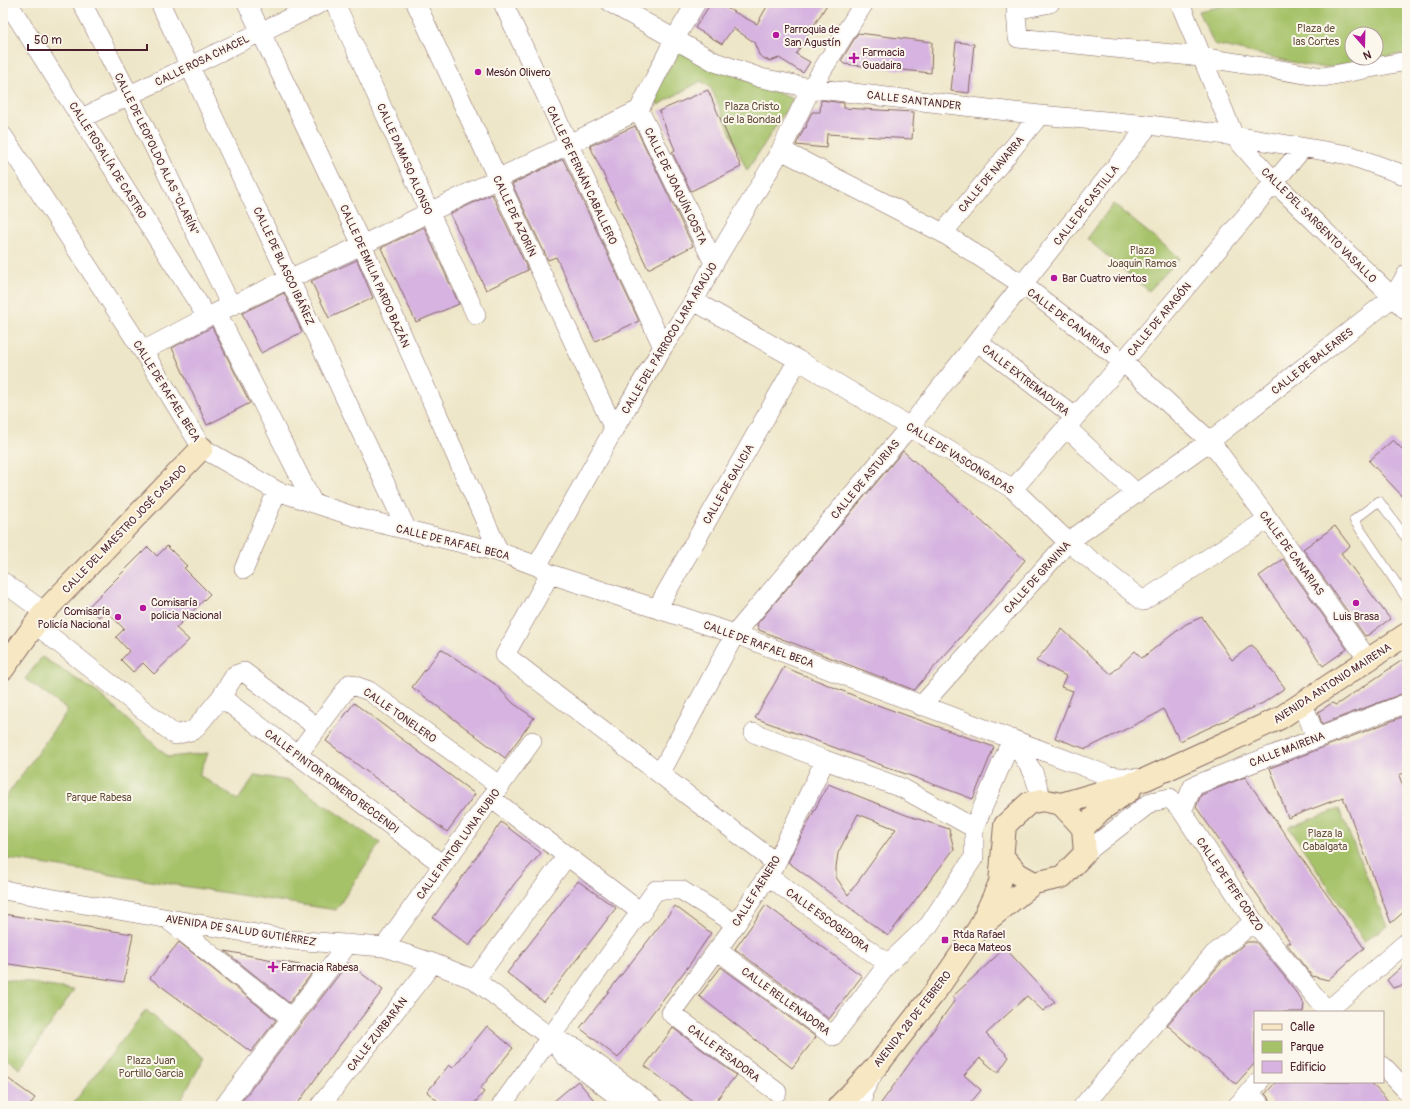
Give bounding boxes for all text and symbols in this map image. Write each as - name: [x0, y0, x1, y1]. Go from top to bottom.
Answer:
- park label: Plaza de las Cortes: [1293, 22, 1339, 48]
- place label: Parroquia de San Agustín: [784, 23, 841, 49]
- scale bar: [28, 26, 147, 52]
- north arrow: [1344, 26, 1384, 66]
- marker: Parroquia de San Agustín: [771, 30, 781, 40]
- street label: CALLE ROSA CHACEL: [153, 32, 252, 89]
- text: 50 m: [34, 33, 62, 48]
- place label: Farmacia Guadaira: [862, 46, 905, 72]
- text: N: [1361, 48, 1373, 62]
- marker: Farmacia Guadaira: [849, 53, 859, 63]
- place label: Mesón Olivero: [486, 66, 551, 79]
- marker: Mesón Olivero: [473, 67, 483, 77]
- street label: CALLE DE LEOPOLDO ALAS "CLARÍN": [111, 71, 202, 238]
- street label: CALLE SANTANDER: [866, 88, 962, 113]
- street label: CALLE ROSALÍA DE CASTRO: [66, 100, 149, 221]
- park label: Plaza Cristo de la Bondad: [723, 100, 781, 126]
- street label: CALLE DAMASO ALONSO: [374, 102, 435, 217]
- street label: CALLE DE FERNÁN CABALLERO: [544, 104, 619, 247]
- street label: CALLE DE JOAQUÍN COSTA: [642, 126, 710, 247]
- street label: CALLE DE NAVARRA: [956, 134, 1027, 215]
- street label: CALLE DE CASTILLA: [1051, 162, 1122, 248]
- street label: CALLE DEL SARGENTO VASALLO: [1258, 165, 1379, 286]
- street label: CALLE DE AZORÍN: [490, 174, 539, 259]
- street label: CALLE DE EMILIA PARDO BAZÁN: [337, 203, 412, 350]
- street label: CALLE DE BLASCO IBÁÑEZ: [250, 205, 317, 328]
- park label: Plaza Joaquin Ramos: [1107, 244, 1177, 270]
- street label: CALLE DEL PÁRROCO LARA ARAÚJO: [619, 260, 720, 416]
- place label: Bar Cuatro vientos: [1062, 272, 1147, 285]
- marker: Bar Cuatro vientos: [1049, 273, 1059, 283]
- street label: CALLE DE ARAGÓN: [1124, 279, 1194, 359]
- street label: CALLE DE CANARIAS: [1024, 286, 1113, 357]
- street label: CALLE DE BALEARES: [1269, 325, 1356, 397]
- street label: CALLE DE RAFAEL BECA: [130, 338, 203, 444]
- street label: CALLE EXTREMADURA: [979, 342, 1072, 419]
- street label: CALLE DE VASCONGADAS: [904, 420, 1016, 497]
- street label: CALLE DE ASTURIAS: [828, 437, 902, 522]
- street label: CALLE DE GALICIA: [700, 442, 757, 527]
- street label: CALLE DEL MAESTRO JOSÉ CASADO: [60, 463, 189, 596]
- street label: CALLE DE CANARIAS: [1257, 509, 1327, 598]
- street label: CALLE DE RAFAEL BECA: [395, 522, 511, 563]
- street label: CALLE DE GRAVINA: [1001, 538, 1073, 616]
- place label: Comisaría policia Nacional: [151, 596, 222, 622]
- marker: Luis Brasa: [1351, 598, 1361, 608]
- marker: Comisaría policia Nacional: [138, 603, 148, 613]
- place label: Comisaría Policía Nacional: [37, 605, 110, 631]
- place label: Luis Brasa: [1333, 610, 1379, 623]
- marker: Comisaría Policía Nacional: [113, 612, 123, 622]
- street label: CALLE DE RAFAEL BECA: [702, 618, 816, 671]
- street label: AVENIDA ANTONIO MAIRENA: [1271, 640, 1394, 726]
- street label: CALLE TONELERO: [361, 685, 439, 745]
- street label: CALLE PINTOR ROMERO RECCENDI: [262, 727, 401, 836]
- street label: CALLE MAIRENA: [1248, 729, 1327, 770]
- street label: CALLE PINTOR LUNA RUBIO: [414, 787, 503, 902]
- park label: Parque Rabesa: [66, 791, 132, 804]
- park label: Plaza la Cabalgata: [1303, 827, 1347, 853]
- street label: CALLE DE PEPE CORZO: [1194, 835, 1266, 933]
- street label: CALLE FAENERO: [730, 854, 783, 929]
- street label: CALLE ESCOGEDORA: [783, 886, 872, 955]
- street label: AVENIDA DE SALUD GUTIÉRREZ: [165, 912, 318, 949]
- place label: Rtda Rafael Beca Mateos: [953, 928, 1011, 954]
- marker: Rtda Rafael Beca Mateos: [940, 935, 950, 945]
- place label: Farmacia Rabesa: [281, 961, 358, 974]
- marker: Farmacia Rabesa: [268, 962, 278, 972]
- street label: CALLE RELLENADORA: [739, 965, 833, 1038]
- street label: AVENIDA 28 DE FEBRERO: [871, 969, 954, 1070]
- street label: CALLE ZURBARÁN: [345, 995, 410, 1074]
- legend: [1254, 1011, 1384, 1083]
- text: Calle: [1290, 1020, 1315, 1035]
- street label: CALLE PESADORA: [685, 1022, 762, 1085]
- text: Parque: [1290, 1040, 1324, 1055]
- park label: Plaza Juan Portillo Garcia: [119, 1054, 183, 1080]
- text: Edificio: [1290, 1060, 1326, 1075]

